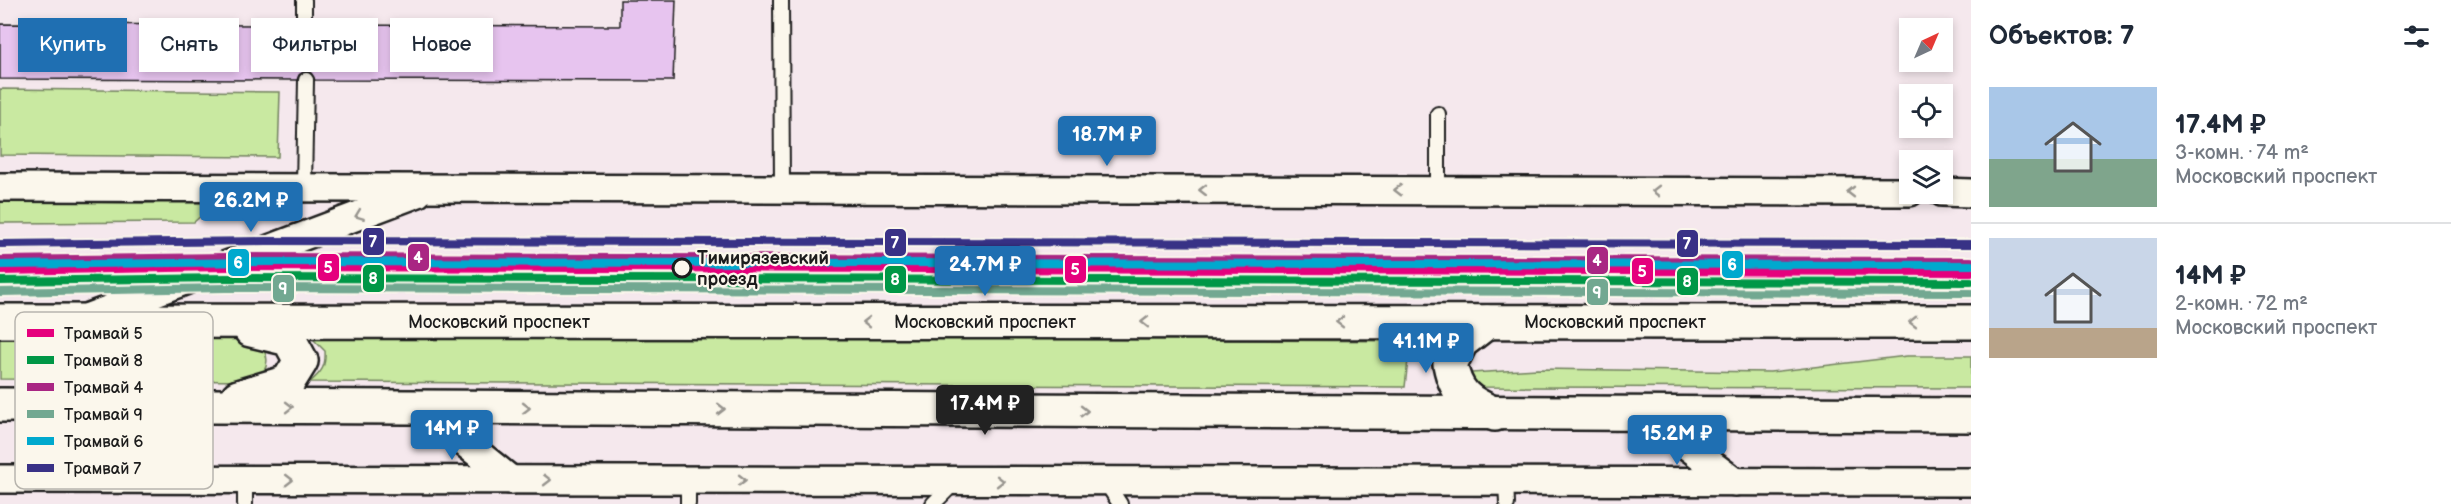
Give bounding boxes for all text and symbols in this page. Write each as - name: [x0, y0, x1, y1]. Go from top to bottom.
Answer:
- chip: Купить: [18, 18, 127, 72]
- chip: Снять: [139, 18, 239, 72]
- chip: Фильтры: [251, 18, 378, 72]
- chip: Новое: [390, 18, 493, 72]
- north arrow: [1899, 18, 1953, 72]
- map controls: [1899, 18, 1953, 204]
- icon: filters: [2400, 20, 2433, 53]
- text: Объектов: 7: [1989, 21, 2134, 52]
- button: locate: [1899, 84, 1953, 138]
- text: 17.4M ₽: [2175, 110, 2266, 141]
- icon: home: [2037, 111, 2109, 183]
- pin: 18.7M ₽: [1052, 116, 1162, 167]
- text: 18.7M ₽: [1072, 123, 1142, 147]
- text: 3-комн. · 74 m²: [2175, 141, 2309, 165]
- button: layers: [1899, 150, 1953, 204]
- text: Московский проспект: [2175, 165, 2377, 189]
- pin: 26.2M ₽: [196, 182, 306, 233]
- one-way arrow: [1199, 184, 1208, 196]
- one-way arrow: [1394, 184, 1403, 197]
- one-way arrow: [1652, 185, 1661, 197]
- one-way arrow: [1847, 186, 1856, 198]
- text: 26.2M ₽: [214, 189, 288, 213]
- one-way arrow: [354, 208, 364, 221]
- line badge: 7: [362, 227, 385, 256]
- line badge: 7: [884, 228, 907, 257]
- line badge: 7: [1676, 229, 1699, 258]
- text: 7: [369, 233, 378, 252]
- text: 7: [891, 234, 900, 253]
- text: 7: [1683, 235, 1692, 254]
- line badge: 4: [407, 243, 430, 272]
- pin: 24.7M ₽: [930, 246, 1040, 297]
- line badge: 4: [1586, 246, 1609, 275]
- line badge: 6: [227, 248, 250, 277]
- place label: Тимирязевский проезд: [697, 248, 829, 290]
- text: 4: [413, 249, 423, 268]
- line badge: 6: [1721, 250, 1744, 279]
- text: 4: [1592, 252, 1602, 271]
- line badge: 5: [317, 253, 340, 282]
- text: 24.7M ₽: [949, 253, 1021, 277]
- text: 6: [233, 254, 243, 273]
- line badge: 5: [1064, 255, 1087, 284]
- text: 6: [1727, 256, 1737, 275]
- line badge: 5: [1631, 257, 1654, 285]
- marker: Тимирязевский проезд: [672, 258, 692, 278]
- text: 5: [323, 259, 333, 278]
- text: 5: [1070, 261, 1080, 280]
- text: 14M ₽: [2175, 261, 2246, 292]
- icon: home: [2037, 262, 2109, 334]
- text: 5: [1637, 263, 1647, 282]
- line badge: 8: [362, 264, 385, 293]
- line badge: 8: [884, 265, 907, 294]
- line badge: 8: [1676, 267, 1699, 296]
- text: 8: [368, 270, 378, 289]
- text: 8: [890, 271, 900, 290]
- text: 8: [1682, 273, 1692, 292]
- line badge: 9: [272, 274, 295, 303]
- line badge: 9: [1586, 278, 1609, 306]
- text: 9: [278, 280, 288, 299]
- text: 9: [1592, 284, 1602, 303]
- text: 2-комн. · 72 m²: [2175, 292, 2308, 316]
- legend: [15, 312, 213, 489]
- street label: Московский проспект: [408, 312, 591, 333]
- street label: Московский проспект: [894, 312, 1077, 333]
- street label: Московский проспект: [1524, 312, 1707, 333]
- one-way arrow: [861, 316, 870, 328]
- one-way arrow: [1140, 316, 1149, 328]
- one-way arrow: [1335, 316, 1344, 328]
- one-way arrow: [1908, 316, 1917, 328]
- text: Московский проспект: [2175, 316, 2377, 340]
- pin: 41.1M ₽: [1371, 323, 1481, 374]
- text: Трамвай 5: [64, 325, 143, 344]
- text: 41.1M ₽: [1393, 330, 1459, 354]
- text: Трамвай 8: [64, 352, 143, 371]
- text: Трамвай 4: [64, 379, 144, 398]
- pin: 17.4M ₽: [930, 385, 1040, 436]
- text: 17.4M ₽: [950, 392, 1020, 416]
- one-way arrow: [285, 401, 294, 413]
- one-way arrow: [522, 402, 531, 414]
- one-way arrow: [717, 403, 726, 415]
- one-way arrow: [1080, 405, 1089, 417]
- text: Трамвай 9: [64, 406, 143, 425]
- pin: 14M ₽: [410, 410, 494, 461]
- pin: 15.2M ₽: [1622, 415, 1732, 466]
- text: 14M ₽: [425, 417, 479, 441]
- text: 15.2M ₽: [1642, 422, 1712, 446]
- text: Трамвай 6: [64, 433, 144, 452]
- text: Трамвай 7: [64, 460, 141, 479]
- one-way arrow: [285, 474, 294, 486]
- one-way arrow: [543, 474, 552, 486]
- one-way arrow: [738, 474, 747, 486]
- one-way arrow: [996, 474, 1005, 487]

